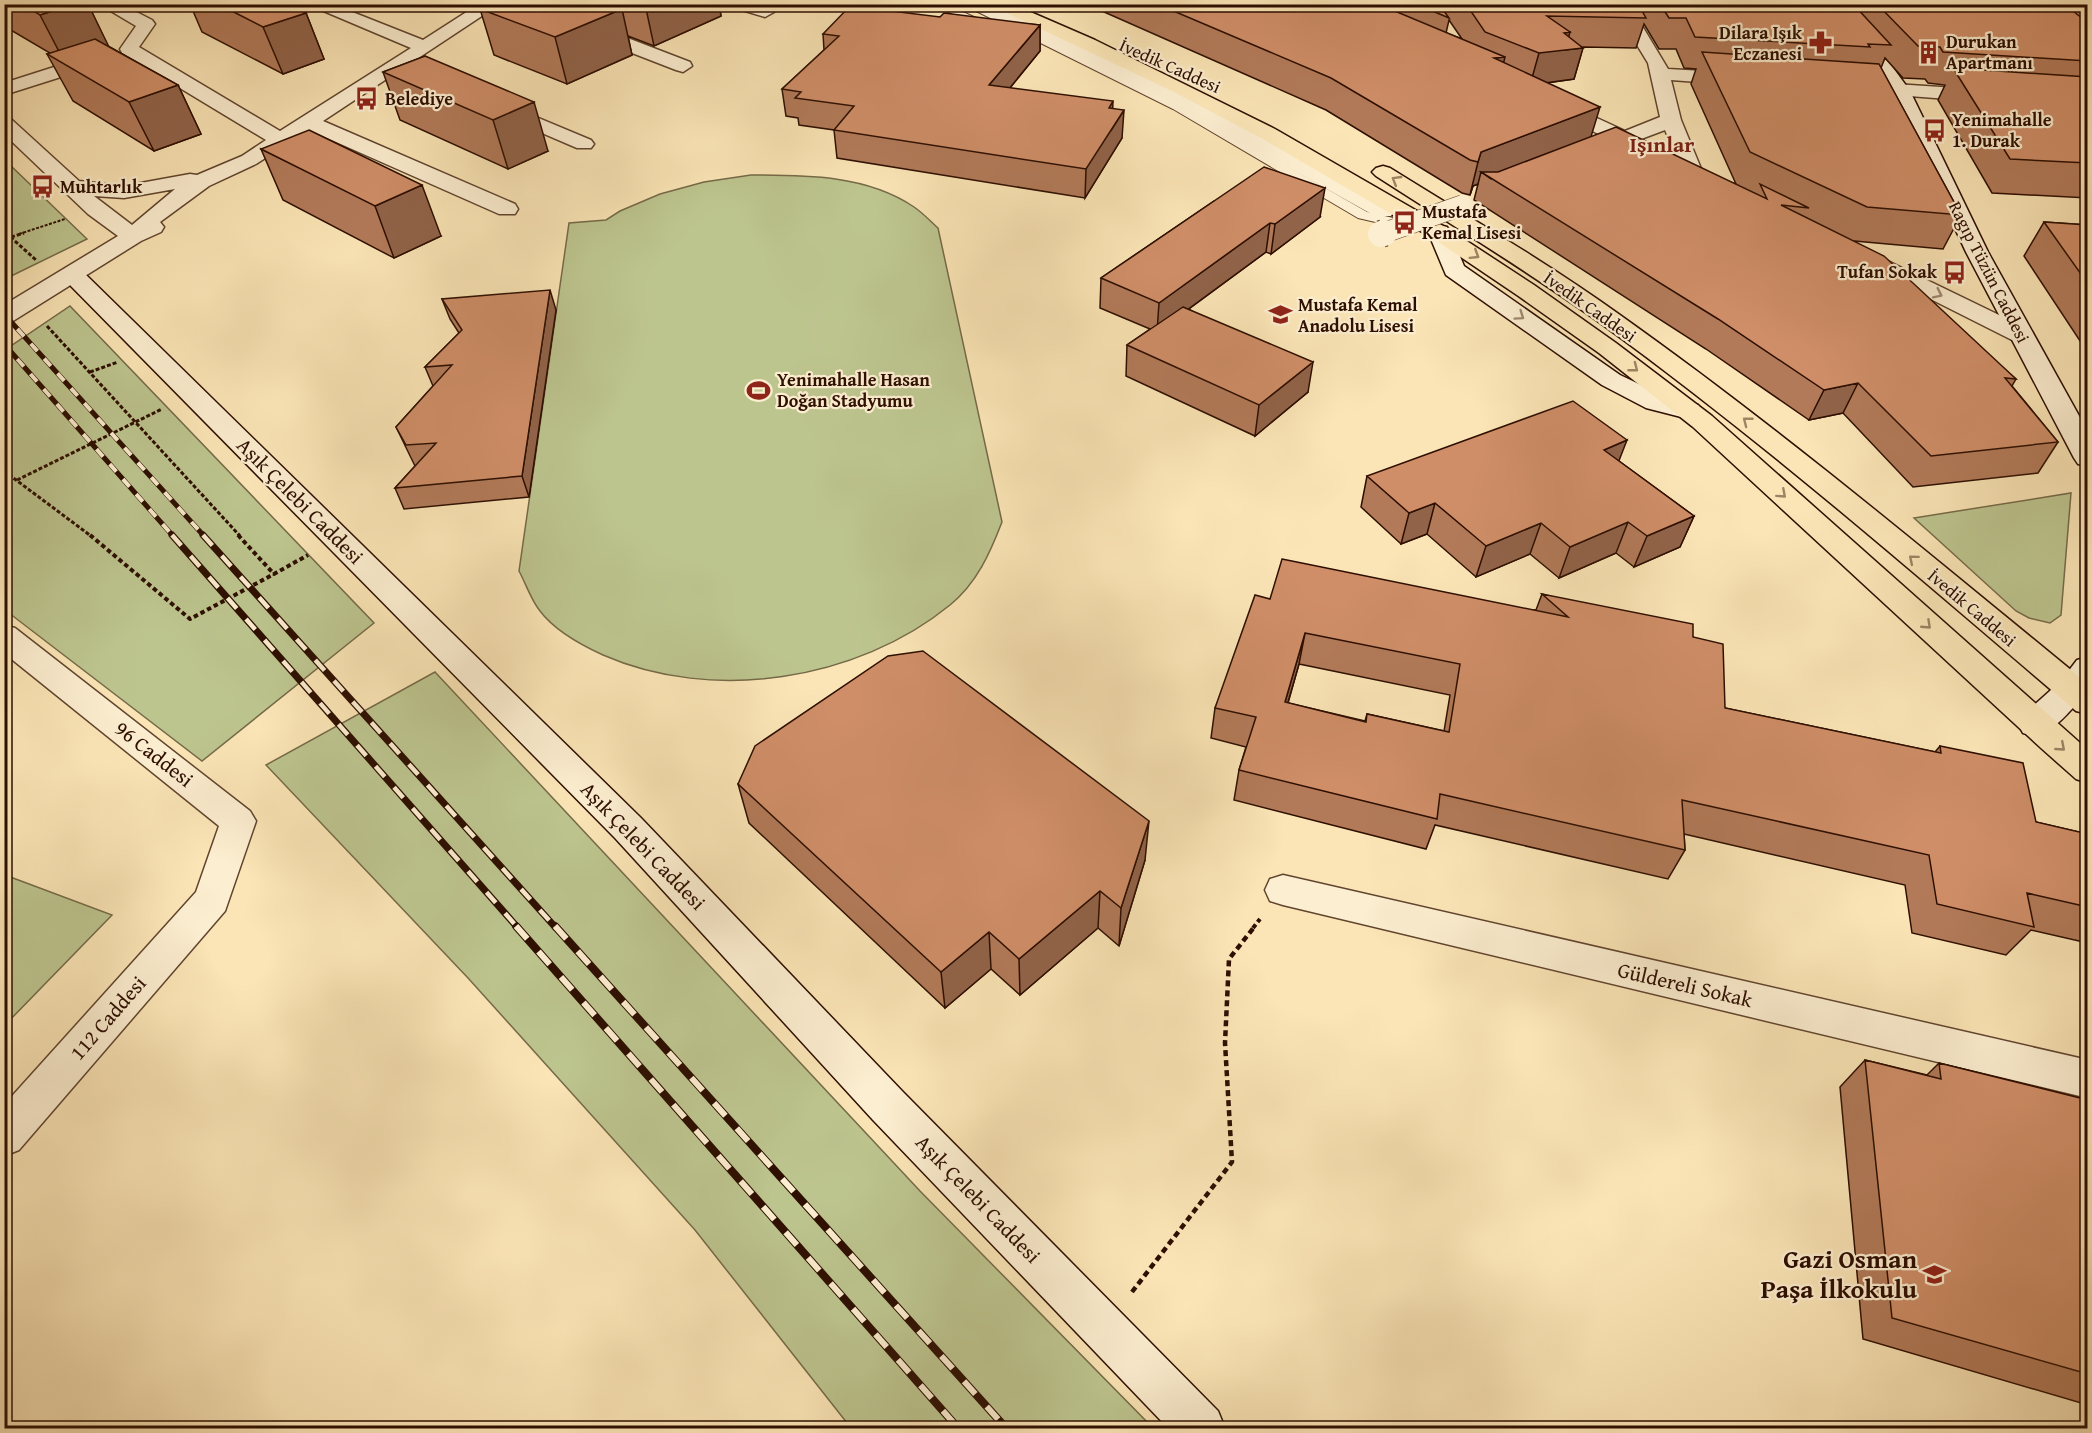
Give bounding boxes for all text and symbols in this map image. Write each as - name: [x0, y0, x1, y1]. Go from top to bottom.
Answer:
- place label: Dilara Işık Eczanesi: [1719, 19, 1803, 67]
- place label: Durukan Apartmanı: [1946, 28, 2033, 76]
- pharmacy icon: Dilara Işık Eczanesi: [1807, 30, 1833, 56]
- street label: İvedik Caddesi: [1115, 31, 1225, 100]
- building icon: Durukan Apartmanı: [1915, 39, 1941, 65]
- place label: Belediye: [385, 85, 453, 112]
- bus stop icon: Belediye: [354, 86, 380, 112]
- place label: Yenimahalle 1. Durak: [1952, 106, 2052, 154]
- bus stop icon: Yenimahalle 1. Durak: [1921, 117, 1947, 143]
- district label: Işınlar: [1630, 128, 1694, 160]
- place label: Muhtarlık: [60, 173, 143, 200]
- bus stop icon: Muhtarlık: [29, 174, 55, 200]
- one-way arrow: [1392, 176, 1402, 187]
- street label: Ragıp Tüzün Caddesi: [1942, 196, 2037, 347]
- place label: Mustafa Kemal Lisesi: [1422, 198, 1522, 246]
- bus stop icon: Mustafa Kemal Lisesi: [1391, 209, 1417, 235]
- one-way arrow: [1468, 248, 1479, 259]
- place label: Tufan Sokak: [1837, 258, 1938, 285]
- bus stop icon: Tufan Sokak: [1942, 259, 1968, 285]
- street label: İvedik Caddesi: [1538, 264, 1642, 349]
- one-way arrow: [1932, 287, 1943, 298]
- place label: Mustafa Kemal Anadolu Lisesi: [1298, 291, 1418, 339]
- school or university icon: Mustafa Kemal Anadolu Lisesi: [1267, 302, 1293, 328]
- one-way arrow: [1514, 309, 1525, 320]
- one-way arrow: [1627, 361, 1638, 372]
- place label: Yenimahalle Hasan Doğan Stadyumu: [777, 366, 930, 414]
- sports icon: Yenimahalle Hasan Doğan Stadyumu: [746, 377, 772, 403]
- one-way arrow: [1742, 418, 1753, 429]
- street label: Aşık Çelebi Caddesi: [230, 430, 371, 571]
- one-way arrow: [1775, 487, 1786, 498]
- one-way arrow: [1909, 555, 1920, 566]
- street label: İvedik Caddesi: [1922, 562, 2023, 653]
- one-way arrow: [1920, 618, 1930, 629]
- street label: 96 Caddesi: [108, 713, 200, 794]
- one-way arrow: [2054, 740, 2065, 751]
- street label: Aşık Çelebi Caddesi: [574, 774, 713, 917]
- street label: Güldereli Sokak: [1615, 954, 1756, 1015]
- street label: 112 Caddesi: [62, 969, 153, 1067]
- street label: Aşık Çelebi Caddesi: [909, 1127, 1048, 1270]
- place label: Gazi Osman Paşa İlkokulu: [1761, 1239, 1918, 1308]
- school or university icon: Gazi Osman Paşa İlkokulu: [1922, 1261, 1948, 1287]

